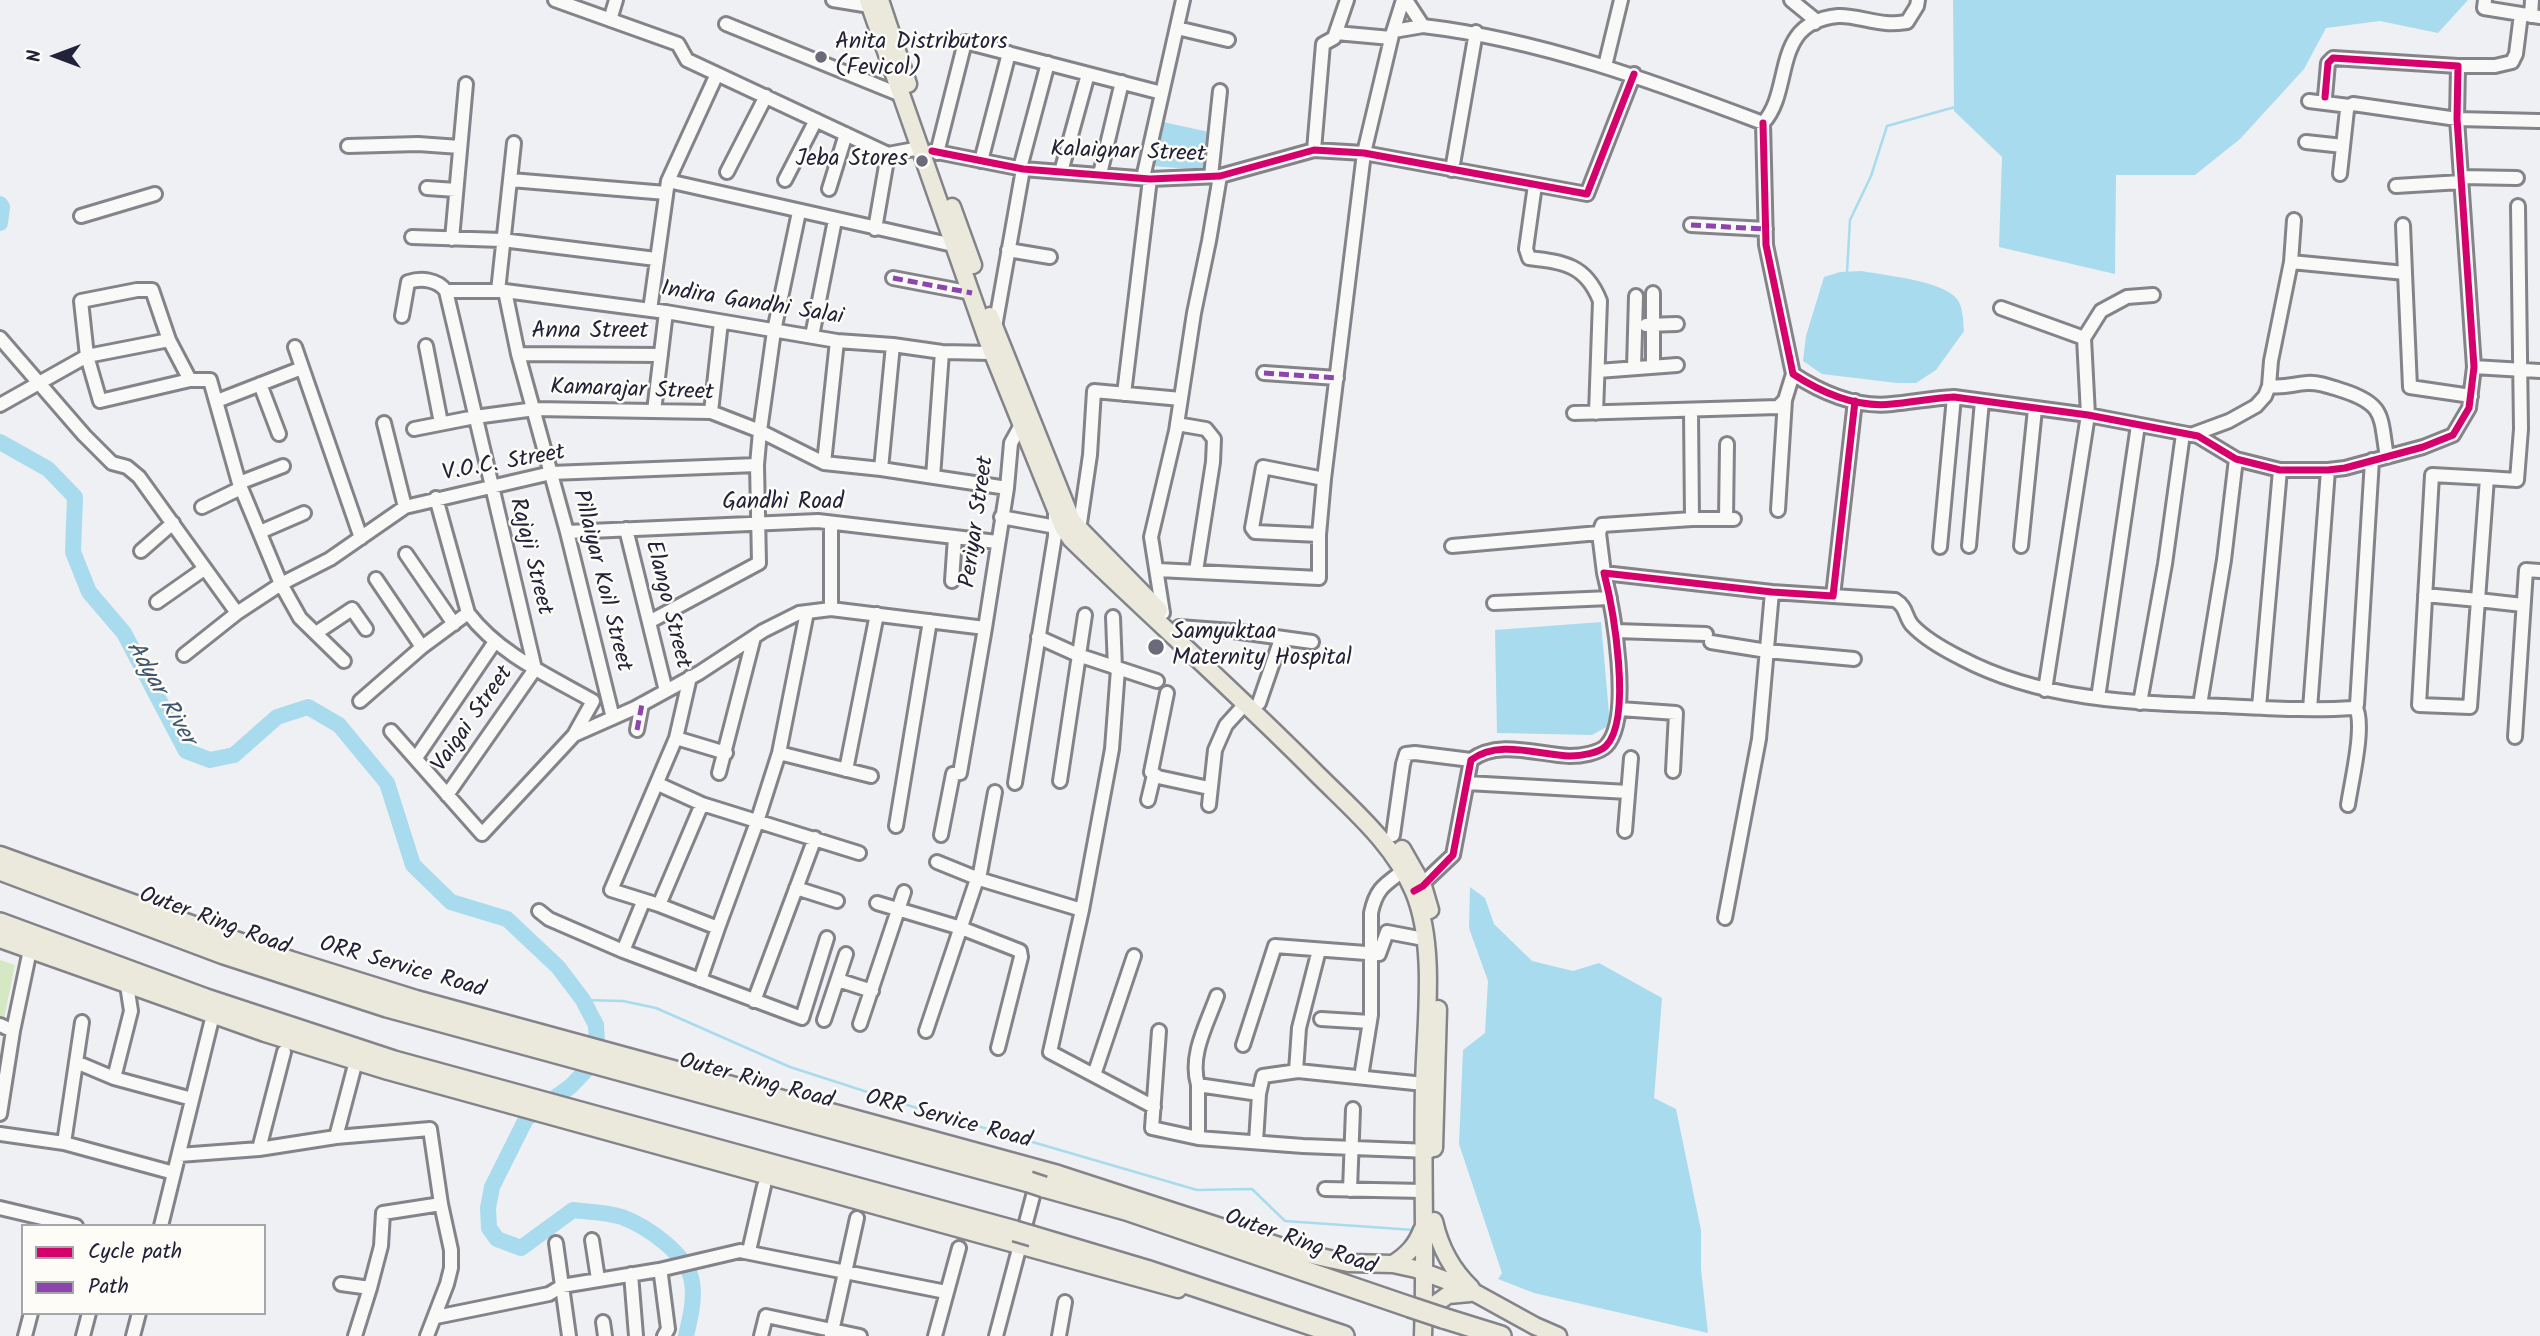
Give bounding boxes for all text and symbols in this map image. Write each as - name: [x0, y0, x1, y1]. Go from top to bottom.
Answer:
- north arrow: [21, 21, 91, 91]
- place label: Anita Distributors (Fevicol): [835, 30, 1008, 84]
- marker: Anita Distributors (Fevicol): [813, 49, 829, 65]
- text: N: [20, 50, 50, 62]
- street label: Kalaignar Street: [1050, 137, 1206, 171]
- place label: Jeba Stores: [796, 147, 908, 175]
- marker: Jeba Stores: [914, 153, 930, 169]
- street label: Indira Gandhi Salai: [659, 277, 845, 333]
- street label: Anna Street: [532, 319, 648, 347]
- street label: Kamarajar Street: [550, 375, 714, 409]
- street label: V.O.C. Street: [441, 441, 567, 489]
- street label: Periyar Street: [956, 454, 1002, 590]
- street label: Pillaiyar Koil Street: [564, 487, 636, 675]
- street label: Gandhi Road: [722, 490, 844, 518]
- street label: Rajaji Street: [501, 496, 557, 618]
- street label: Elango Street: [637, 538, 695, 672]
- place label: Samyuktaa Maternity Hospital: [1172, 620, 1352, 674]
- water label: Adyar River: [118, 637, 200, 751]
- marker: Samyuktaa Maternity Hospital: [1146, 637, 1166, 657]
- street label: Vaigai Street: [427, 662, 521, 778]
- street label: Outer Ring Road: [135, 883, 293, 963]
- street label: ORR Service Road: [316, 932, 488, 1006]
- street label: Outer Ring Road: [676, 1049, 836, 1117]
- street label: ORR Service Road: [862, 1085, 1034, 1157]
- street label: Outer Ring Road: [1220, 1205, 1380, 1283]
- legend: [21, 1224, 266, 1315]
- text: Cycle path: [88, 1236, 182, 1269]
- text: Path: [88, 1271, 129, 1304]

